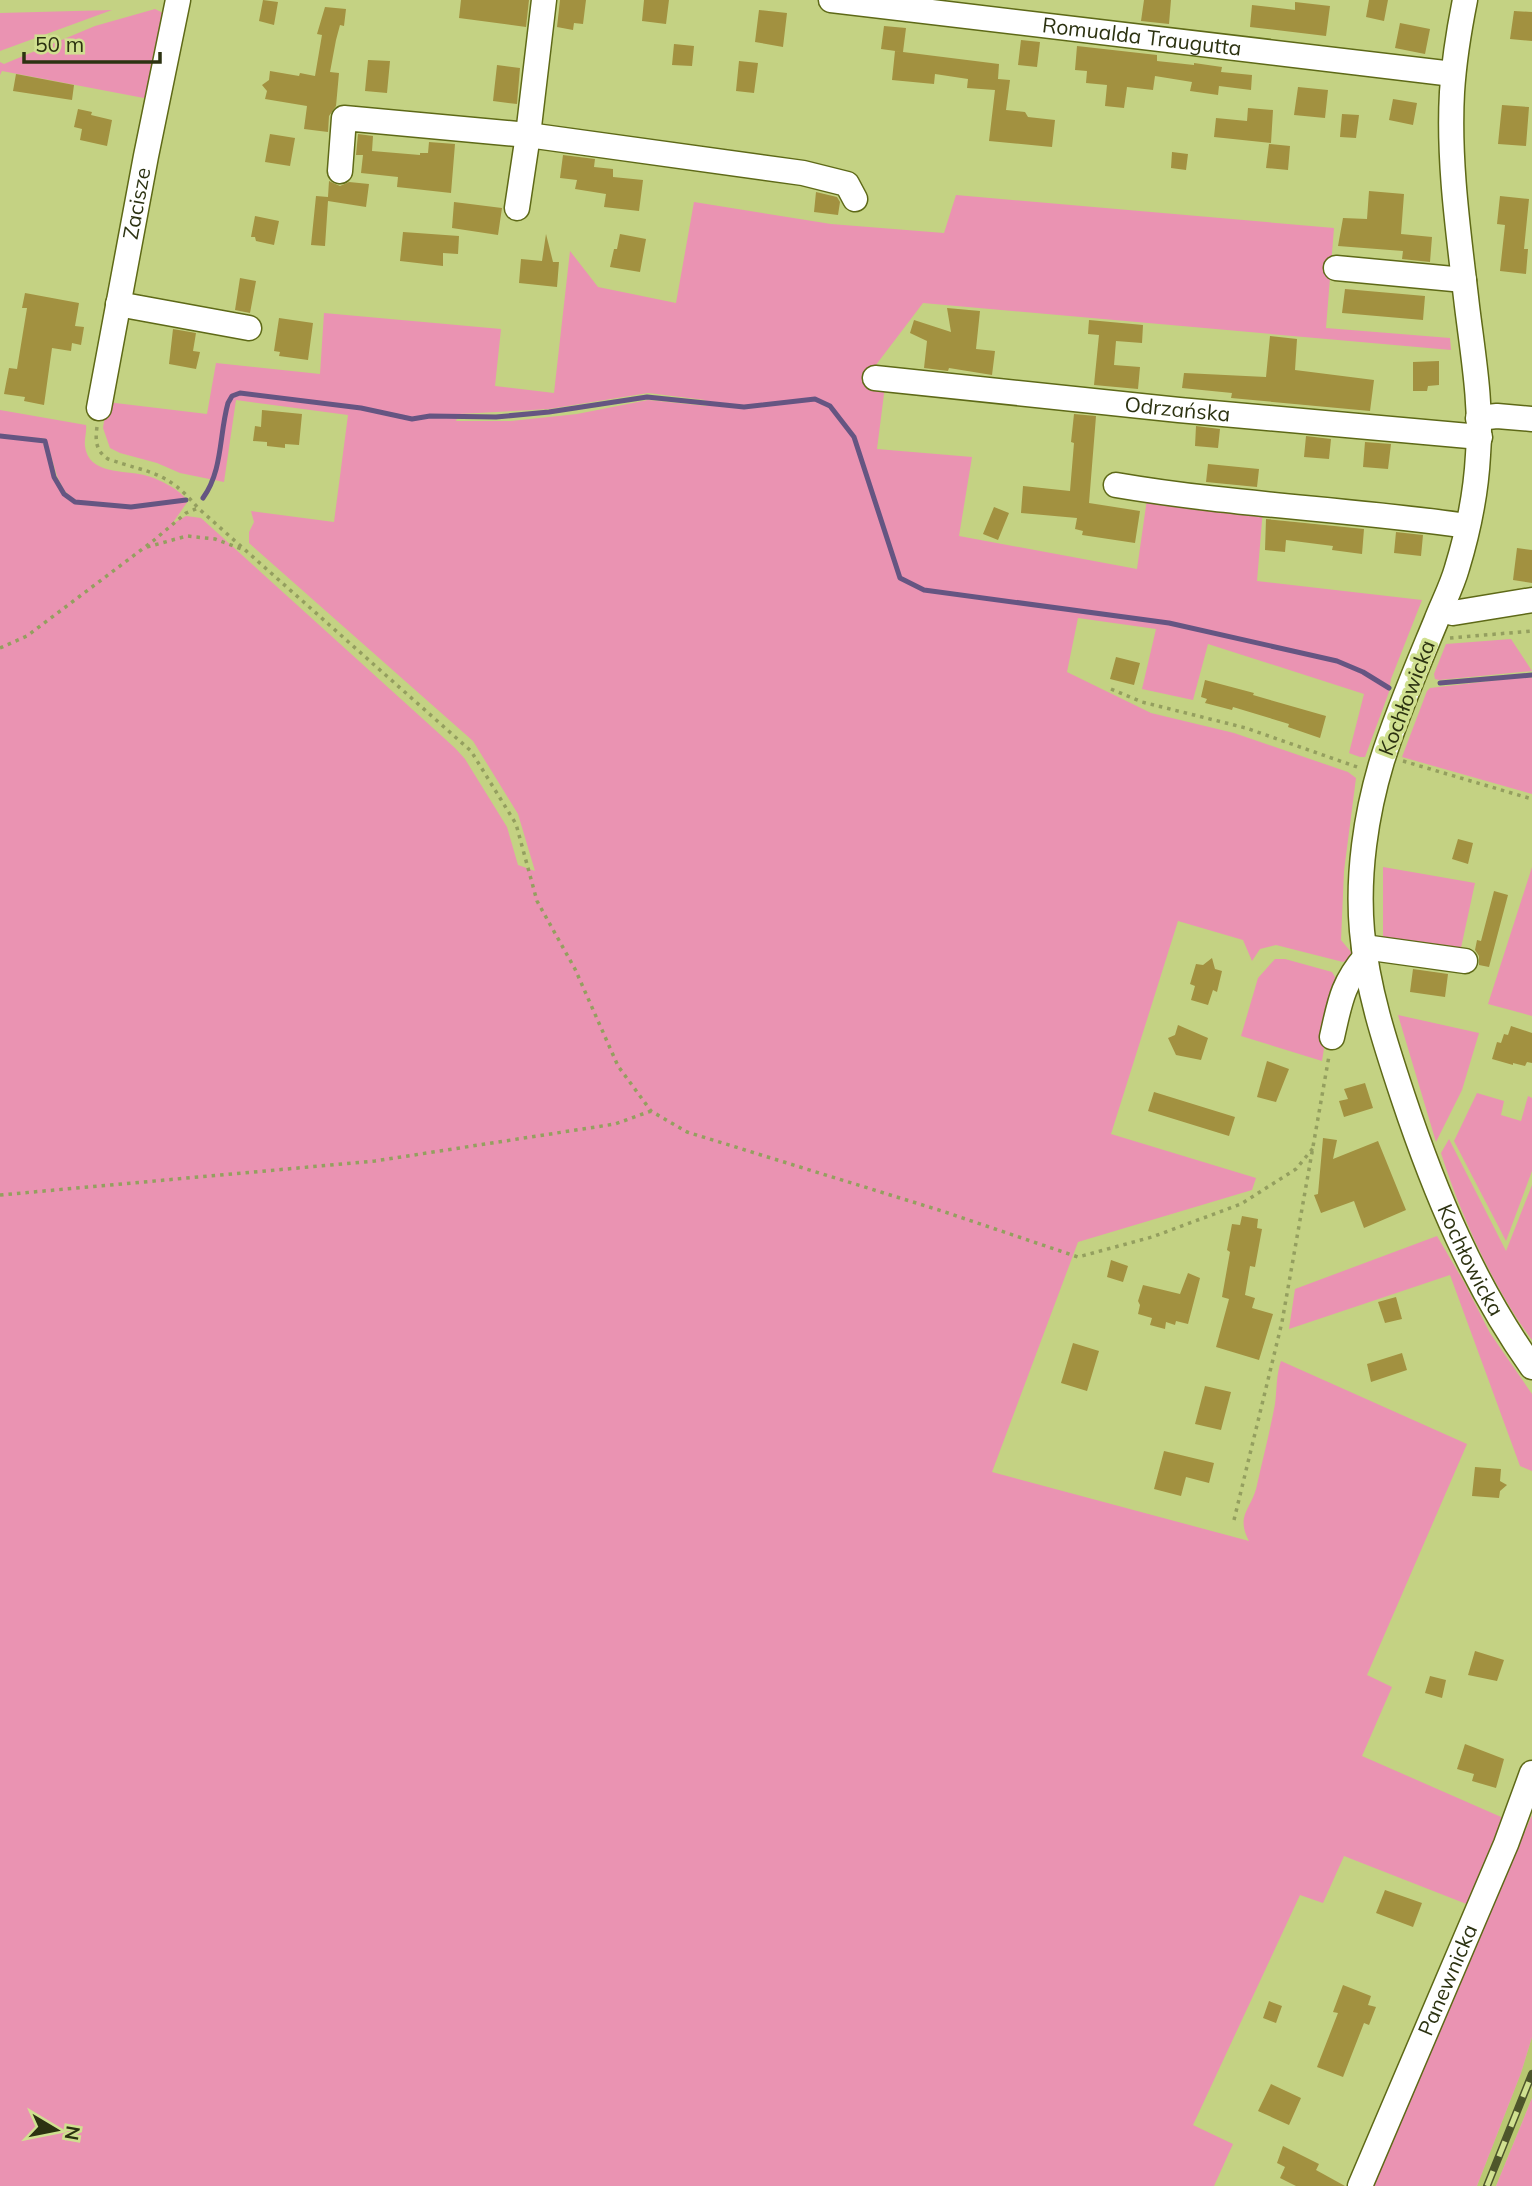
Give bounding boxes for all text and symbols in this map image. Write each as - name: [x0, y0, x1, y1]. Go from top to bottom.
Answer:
- street label: Romualda Traugutta: [1041, 11, 1243, 61]
- scale bar: [24, 21, 161, 65]
- text: 50 m: [35, 31, 84, 57]
- street label: Zacisze: [117, 165, 156, 241]
- street label: Odrzańska: [1123, 390, 1231, 427]
- street label: Kochłowicka: [1372, 636, 1440, 759]
- street label: Kochłowicka: [1432, 1200, 1510, 1320]
- street label: Panewnicka: [1412, 1920, 1482, 2039]
- north arrow: [21, 2095, 91, 2165]
- text: N: [60, 2124, 86, 2142]

